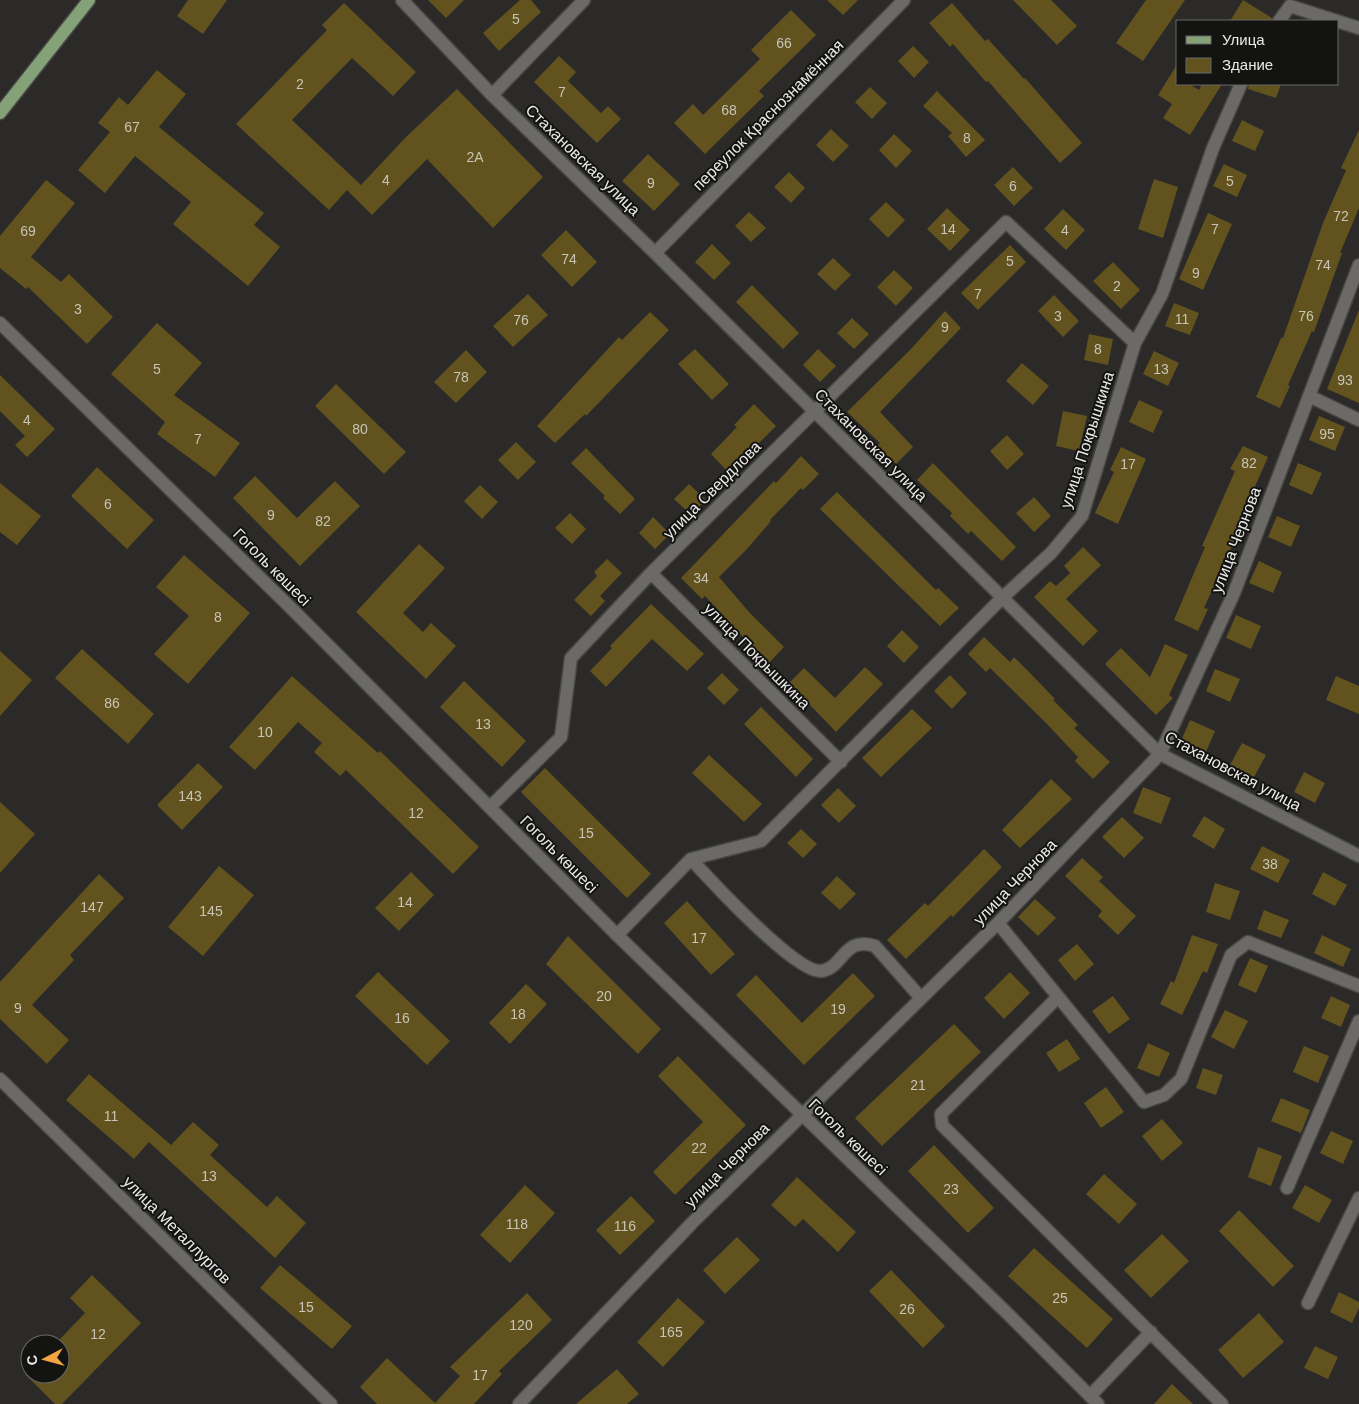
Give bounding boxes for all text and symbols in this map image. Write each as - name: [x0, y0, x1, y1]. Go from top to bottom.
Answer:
- house number: 5: [512, 11, 520, 27]
- legend: [1176, 20, 1339, 85]
- text: Улица: [1222, 31, 1265, 48]
- house number: 66: [776, 35, 792, 51]
- street label: переулок Краснознамённая: [689, 36, 847, 194]
- text: Здание: [1222, 56, 1273, 73]
- house number: 2: [296, 76, 304, 92]
- house number: 7: [558, 84, 566, 100]
- street label: Стахановская улица: [523, 101, 644, 219]
- house number: 68: [721, 102, 737, 118]
- house number: 67: [124, 119, 140, 135]
- house number: 8: [963, 130, 971, 146]
- house number: 2А: [466, 149, 484, 165]
- house number: 4: [382, 172, 390, 188]
- house number: 5: [1226, 173, 1234, 189]
- house number: 9: [647, 175, 655, 191]
- house number: 6: [1009, 178, 1017, 194]
- house number: 72: [1333, 208, 1349, 224]
- house number: 14: [940, 221, 956, 237]
- house number: 7: [1211, 221, 1219, 237]
- house number: 4: [1061, 222, 1069, 238]
- house number: 69: [20, 223, 36, 239]
- house number: 74: [561, 251, 577, 267]
- house number: 5: [1006, 253, 1014, 269]
- house number: 74: [1315, 257, 1331, 273]
- house number: 9: [1192, 265, 1200, 281]
- house number: 2: [1113, 278, 1121, 294]
- house number: 7: [974, 286, 982, 302]
- house number: 3: [74, 301, 82, 317]
- house number: 3: [1054, 308, 1062, 324]
- house number: 76: [1298, 308, 1314, 324]
- house number: 11: [1175, 311, 1189, 327]
- house number: 76: [513, 312, 529, 328]
- house number: 9: [941, 319, 949, 335]
- house number: 8: [1094, 341, 1102, 357]
- house number: 5: [153, 361, 161, 377]
- house number: 13: [1153, 361, 1169, 377]
- house number: 78: [453, 369, 469, 385]
- street label: улица Покрышкина: [1057, 369, 1117, 511]
- house number: 93: [1337, 372, 1353, 388]
- street label: Стахановская улица: [811, 385, 931, 505]
- house number: 4: [23, 412, 31, 428]
- house number: 80: [352, 421, 368, 437]
- house number: 95: [1319, 426, 1335, 442]
- house number: 7: [194, 431, 202, 447]
- street label: улица Свердлова: [660, 438, 764, 542]
- house number: 82: [1241, 455, 1257, 471]
- house number: 17: [1120, 456, 1136, 472]
- street label: улица Чернова: [1208, 485, 1264, 595]
- house number: 6: [104, 496, 112, 512]
- house number: 9: [267, 507, 275, 523]
- house number: 82: [315, 513, 331, 529]
- street label: Гоголь көшесі: [230, 525, 314, 609]
- house number: 34: [693, 570, 709, 586]
- street label: улица Покрышкина: [701, 600, 814, 713]
- house number: 8: [214, 609, 222, 625]
- house number: 86: [104, 695, 120, 711]
- house number: 13: [475, 716, 491, 732]
- house number: 10: [257, 724, 273, 740]
- street label: Стахановская улица: [1162, 728, 1304, 814]
- house number: 143: [178, 788, 202, 804]
- house number: 12: [408, 805, 424, 821]
- street label: Гоголь көшесі: [517, 812, 601, 896]
- house number: 15: [578, 825, 594, 841]
- street label: улица Чернова: [970, 836, 1060, 928]
- house number: 38: [1262, 856, 1278, 872]
- house number: 14: [397, 894, 413, 910]
- house number: 147: [80, 899, 104, 915]
- house number: 145: [199, 903, 223, 919]
- house number: 17: [691, 930, 707, 946]
- house number: 20: [596, 988, 612, 1004]
- house number: 9: [14, 1000, 22, 1016]
- house number: 19: [830, 1001, 846, 1017]
- house number: 18: [510, 1006, 526, 1022]
- house number: 16: [394, 1010, 410, 1026]
- house number: 21: [910, 1077, 926, 1093]
- street label: Гоголь көшесі: [805, 1096, 891, 1178]
- house number: 11: [104, 1108, 118, 1124]
- street label: улица Чернова: [681, 1119, 773, 1211]
- house number: 22: [691, 1140, 707, 1156]
- house number: 13: [201, 1168, 217, 1184]
- street label: улица Металлургов: [120, 1173, 234, 1287]
- house number: 23: [943, 1181, 959, 1197]
- house number: 118: [506, 1216, 528, 1232]
- house number: 116: [614, 1218, 636, 1234]
- house number: 25: [1052, 1290, 1068, 1306]
- house number: 15: [298, 1299, 314, 1315]
- house number: 26: [899, 1301, 915, 1317]
- house number: 120: [509, 1317, 533, 1333]
- house number: 165: [659, 1324, 683, 1340]
- house number: 12: [90, 1326, 106, 1342]
- north arrow: [20, 1334, 70, 1384]
- text: С: [24, 1354, 41, 1366]
- house number: 17: [472, 1367, 488, 1383]

